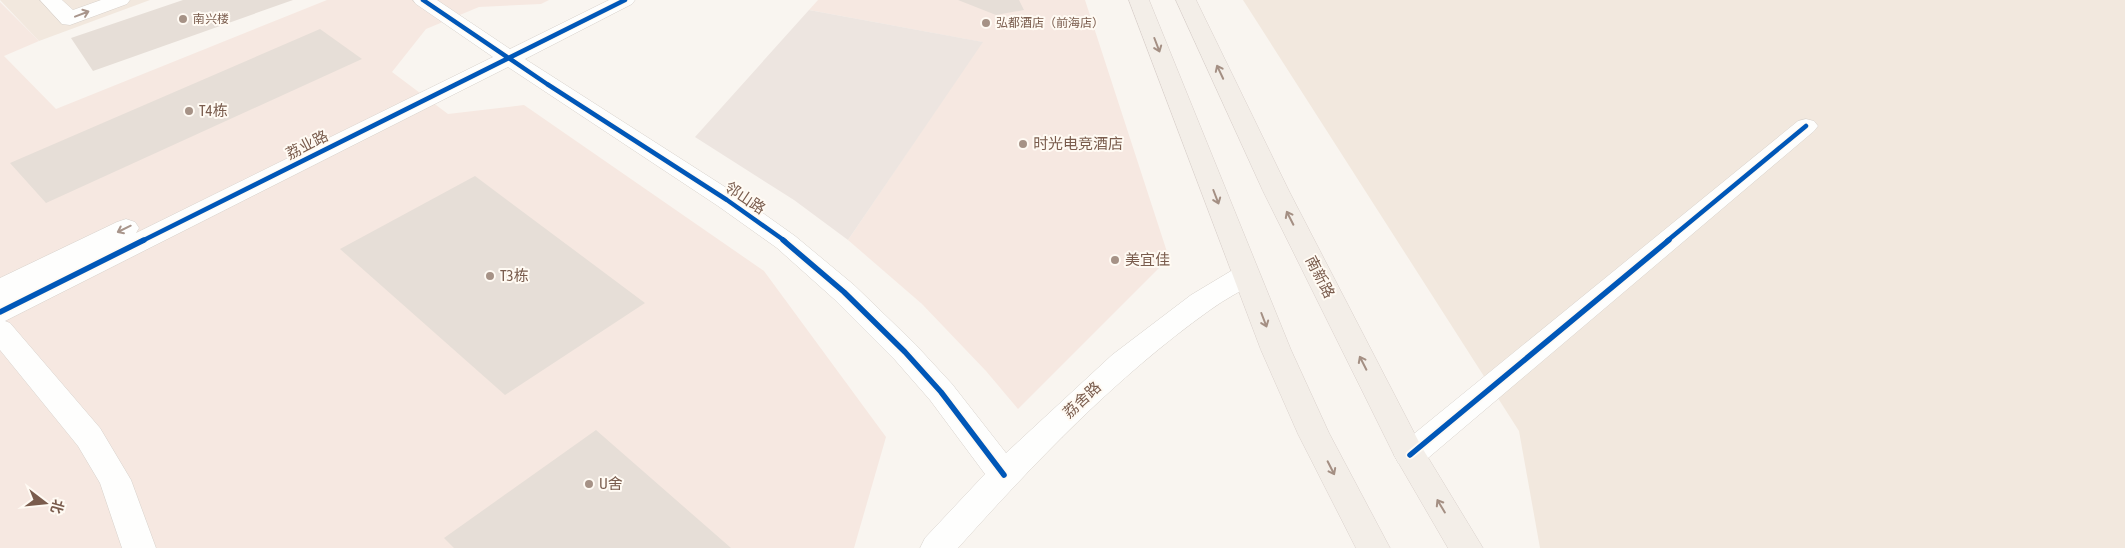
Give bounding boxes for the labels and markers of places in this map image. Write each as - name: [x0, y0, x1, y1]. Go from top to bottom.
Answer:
- place label: 南兴楼: [193, 12, 229, 26]
- marker: 南兴楼: [177, 13, 189, 25]
- place label: 弘都酒店（前海店）: [996, 16, 1104, 30]
- marker: 弘都酒店（前海店）: [980, 17, 992, 29]
- place label: T4栋: [199, 102, 228, 119]
- marker: T4栋: [183, 105, 195, 117]
- place label: 时光电竞酒店: [1033, 135, 1123, 152]
- marker: 时光电竞酒店: [1017, 138, 1029, 150]
- place label: 美宜佳: [1125, 251, 1170, 268]
- marker: 美宜佳: [1109, 254, 1121, 266]
- place label: T3栋: [500, 267, 529, 284]
- marker: T3栋: [484, 270, 496, 282]
- place label: U舍: [599, 475, 623, 492]
- marker: U舍: [583, 478, 595, 490]

